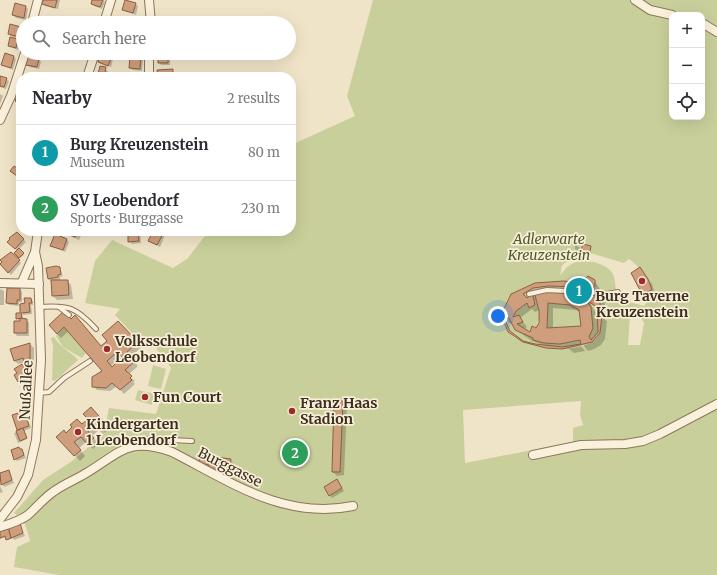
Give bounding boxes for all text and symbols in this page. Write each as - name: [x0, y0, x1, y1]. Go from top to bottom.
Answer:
- map controls: [669, 12, 705, 120]
- button: +: [669, 12, 705, 48]
- search box: [16, 16, 296, 60]
- icon: search: [30, 27, 52, 49]
- text: Search here: [62, 29, 146, 48]
- button: −: [669, 48, 705, 84]
- button: locate: [669, 84, 705, 120]
- text: Nearby: [32, 87, 92, 109]
- text: 2 results: [227, 90, 280, 107]
- text: Burg Kreuzenstein: [70, 135, 209, 154]
- text: 1: [42, 144, 48, 161]
- text: 80 m: [248, 144, 280, 161]
- text: Museum: [70, 154, 125, 171]
- text: SV Leobendorf: [70, 191, 179, 210]
- text: 2: [41, 200, 49, 217]
- text: 230 m: [241, 200, 280, 217]
- text: Sports · Burggasse: [70, 210, 183, 227]
- park label: Adlerwarte Kreuzenstein: [507, 230, 590, 264]
- pin: 1: [566, 276, 592, 306]
- marker: Burg Taverne Kreuzenstein: [637, 276, 647, 286]
- place label: Burg Taverne Kreuzenstein: [595, 287, 689, 321]
- your location: [488, 306, 508, 326]
- place label: Volksschule Leobendorf: [114, 332, 198, 366]
- marker: Volksschule Leobendorf: [102, 344, 112, 354]
- street label: Nußallee: [15, 360, 37, 420]
- place label: Fun Court: [153, 388, 222, 406]
- marker: Fun Court: [140, 392, 150, 402]
- place label: Franz Haas Stadion: [300, 394, 377, 428]
- marker: Franz Haas Stadion: [287, 406, 297, 416]
- place label: Kindergarten 1 Leobendorf: [86, 415, 179, 449]
- marker: Kindergarten 1 Leobendorf: [73, 427, 83, 437]
- pin: 2: [282, 438, 308, 468]
- street label: Burggasse: [195, 443, 265, 491]

